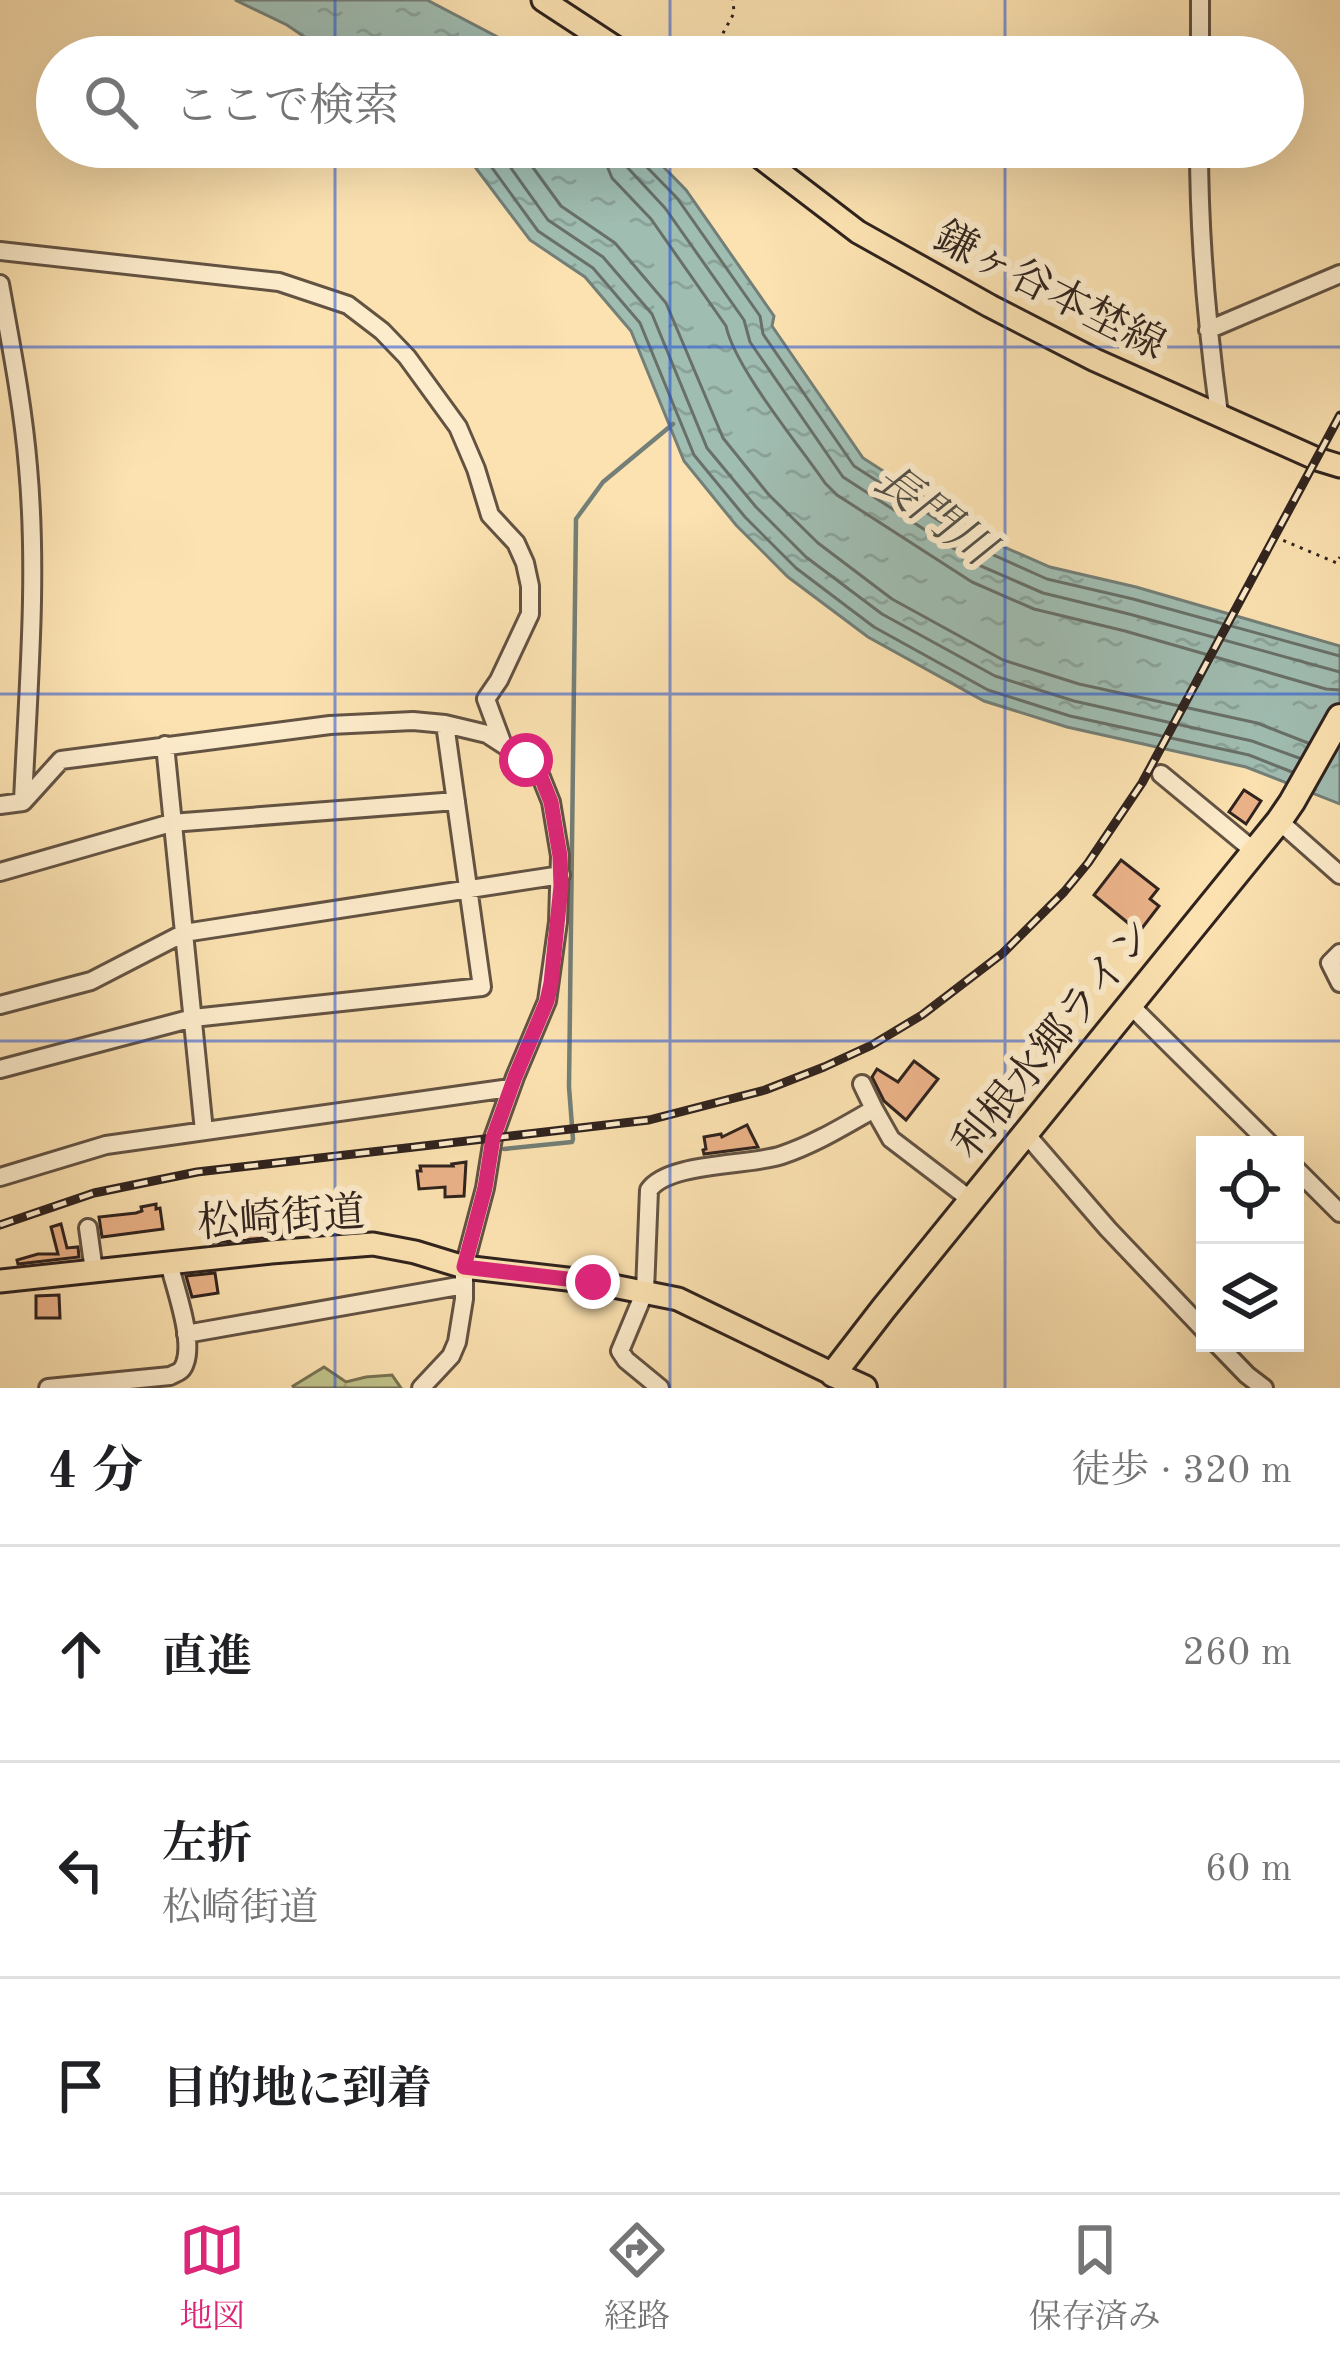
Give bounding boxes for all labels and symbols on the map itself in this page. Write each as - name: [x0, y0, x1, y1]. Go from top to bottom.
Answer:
- street label: 鎌ヶ谷本埜線: [927, 213, 1173, 368]
- water label: 長門川: [865, 455, 1006, 578]
- route start: [499, 733, 553, 787]
- street label: 利根水郷ライン: [944, 911, 1164, 1167]
- street label: 松崎街道: [196, 1189, 367, 1247]
- route end: [566, 1255, 620, 1309]

